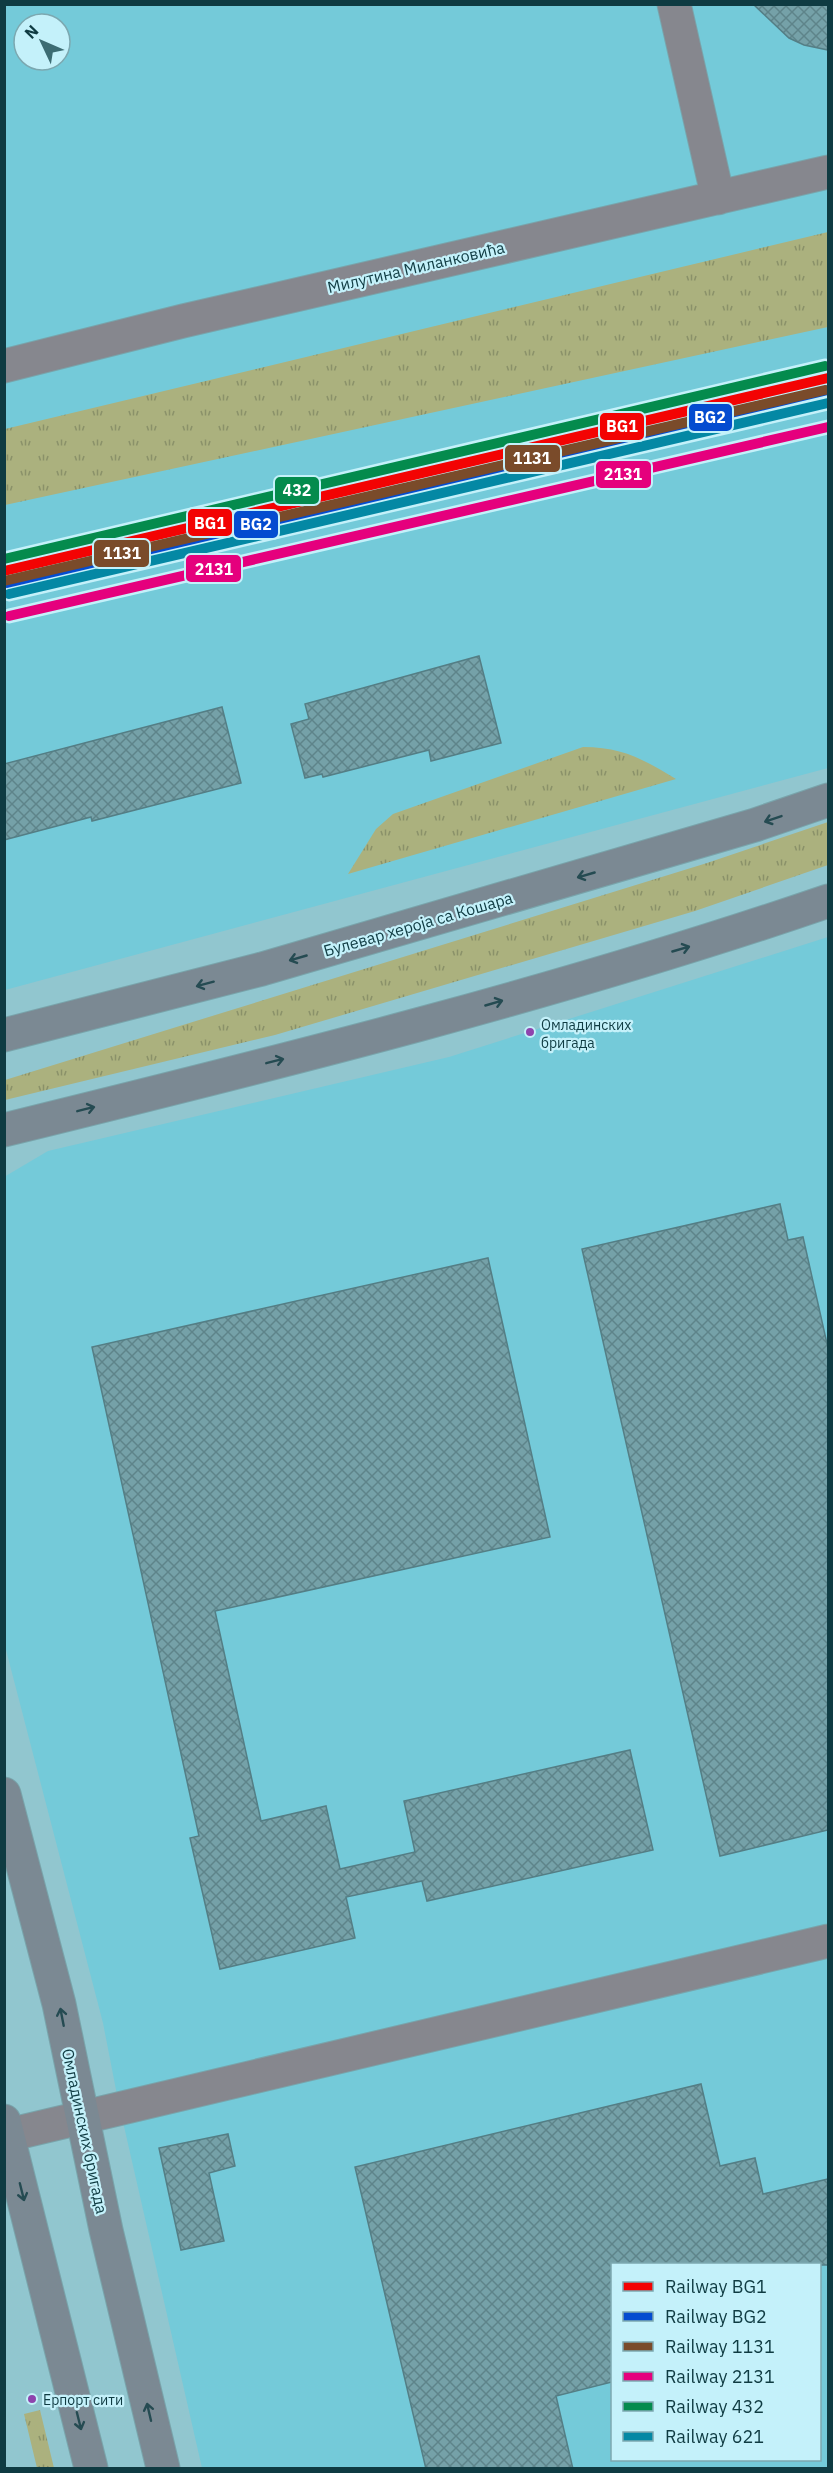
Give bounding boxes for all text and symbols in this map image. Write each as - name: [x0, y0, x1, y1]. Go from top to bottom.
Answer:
- north arrow: [12, 12, 72, 72]
- text: N: [20, 20, 42, 43]
- street label: Милутина Миланковића: [326, 237, 507, 297]
- line badge: BG2: [688, 403, 733, 432]
- text: BG2: [694, 407, 726, 427]
- line badge: BG1: [599, 412, 645, 441]
- text: BG1: [606, 416, 638, 436]
- line badge: 1131: [504, 444, 561, 473]
- text: 1131: [513, 448, 552, 468]
- line badge: 2131: [595, 460, 652, 489]
- text: 2131: [604, 464, 643, 484]
- line badge: 432: [274, 476, 320, 505]
- text: 432: [283, 480, 311, 500]
- line badge: BG1: [187, 508, 233, 537]
- line badge: BG2: [233, 510, 279, 539]
- text: BG1: [194, 513, 226, 533]
- text: BG2: [240, 514, 272, 534]
- line badge: 1131: [93, 539, 150, 568]
- text: 1131: [103, 543, 142, 563]
- line badge: 2131: [185, 554, 242, 583]
- text: 2131: [195, 559, 234, 579]
- one-way arrow: [764, 814, 783, 825]
- one-way arrow: [577, 869, 596, 881]
- street label: Булевар хероја са Кошара: [321, 887, 515, 961]
- one-way arrow: [671, 943, 690, 954]
- one-way arrow: [289, 953, 308, 965]
- one-way arrow: [196, 979, 215, 990]
- one-way arrow: [484, 997, 503, 1008]
- place label: Омладинских бригада: [541, 1016, 631, 1052]
- marker: Омладинских бригада: [524, 1026, 536, 1038]
- one-way arrow: [266, 1055, 285, 1066]
- one-way arrow: [77, 1103, 96, 1115]
- one-way arrow: [56, 2008, 67, 2028]
- street label: Омладинских бригада: [58, 2047, 112, 2216]
- one-way arrow: [16, 2182, 28, 2201]
- legend: [611, 2263, 821, 2461]
- text: Railway BG1: [665, 2275, 767, 2298]
- text: Railway BG2: [665, 2305, 767, 2328]
- text: Railway 1131: [665, 2335, 775, 2358]
- text: Railway 2131: [665, 2365, 775, 2388]
- place label: Ерпорт сити: [43, 2391, 123, 2409]
- marker: Ерпорт сити: [26, 2393, 38, 2405]
- text: Railway 432: [665, 2395, 764, 2418]
- one-way arrow: [143, 2402, 155, 2421]
- one-way arrow: [74, 2412, 86, 2431]
- text: Railway 621: [665, 2425, 764, 2448]

